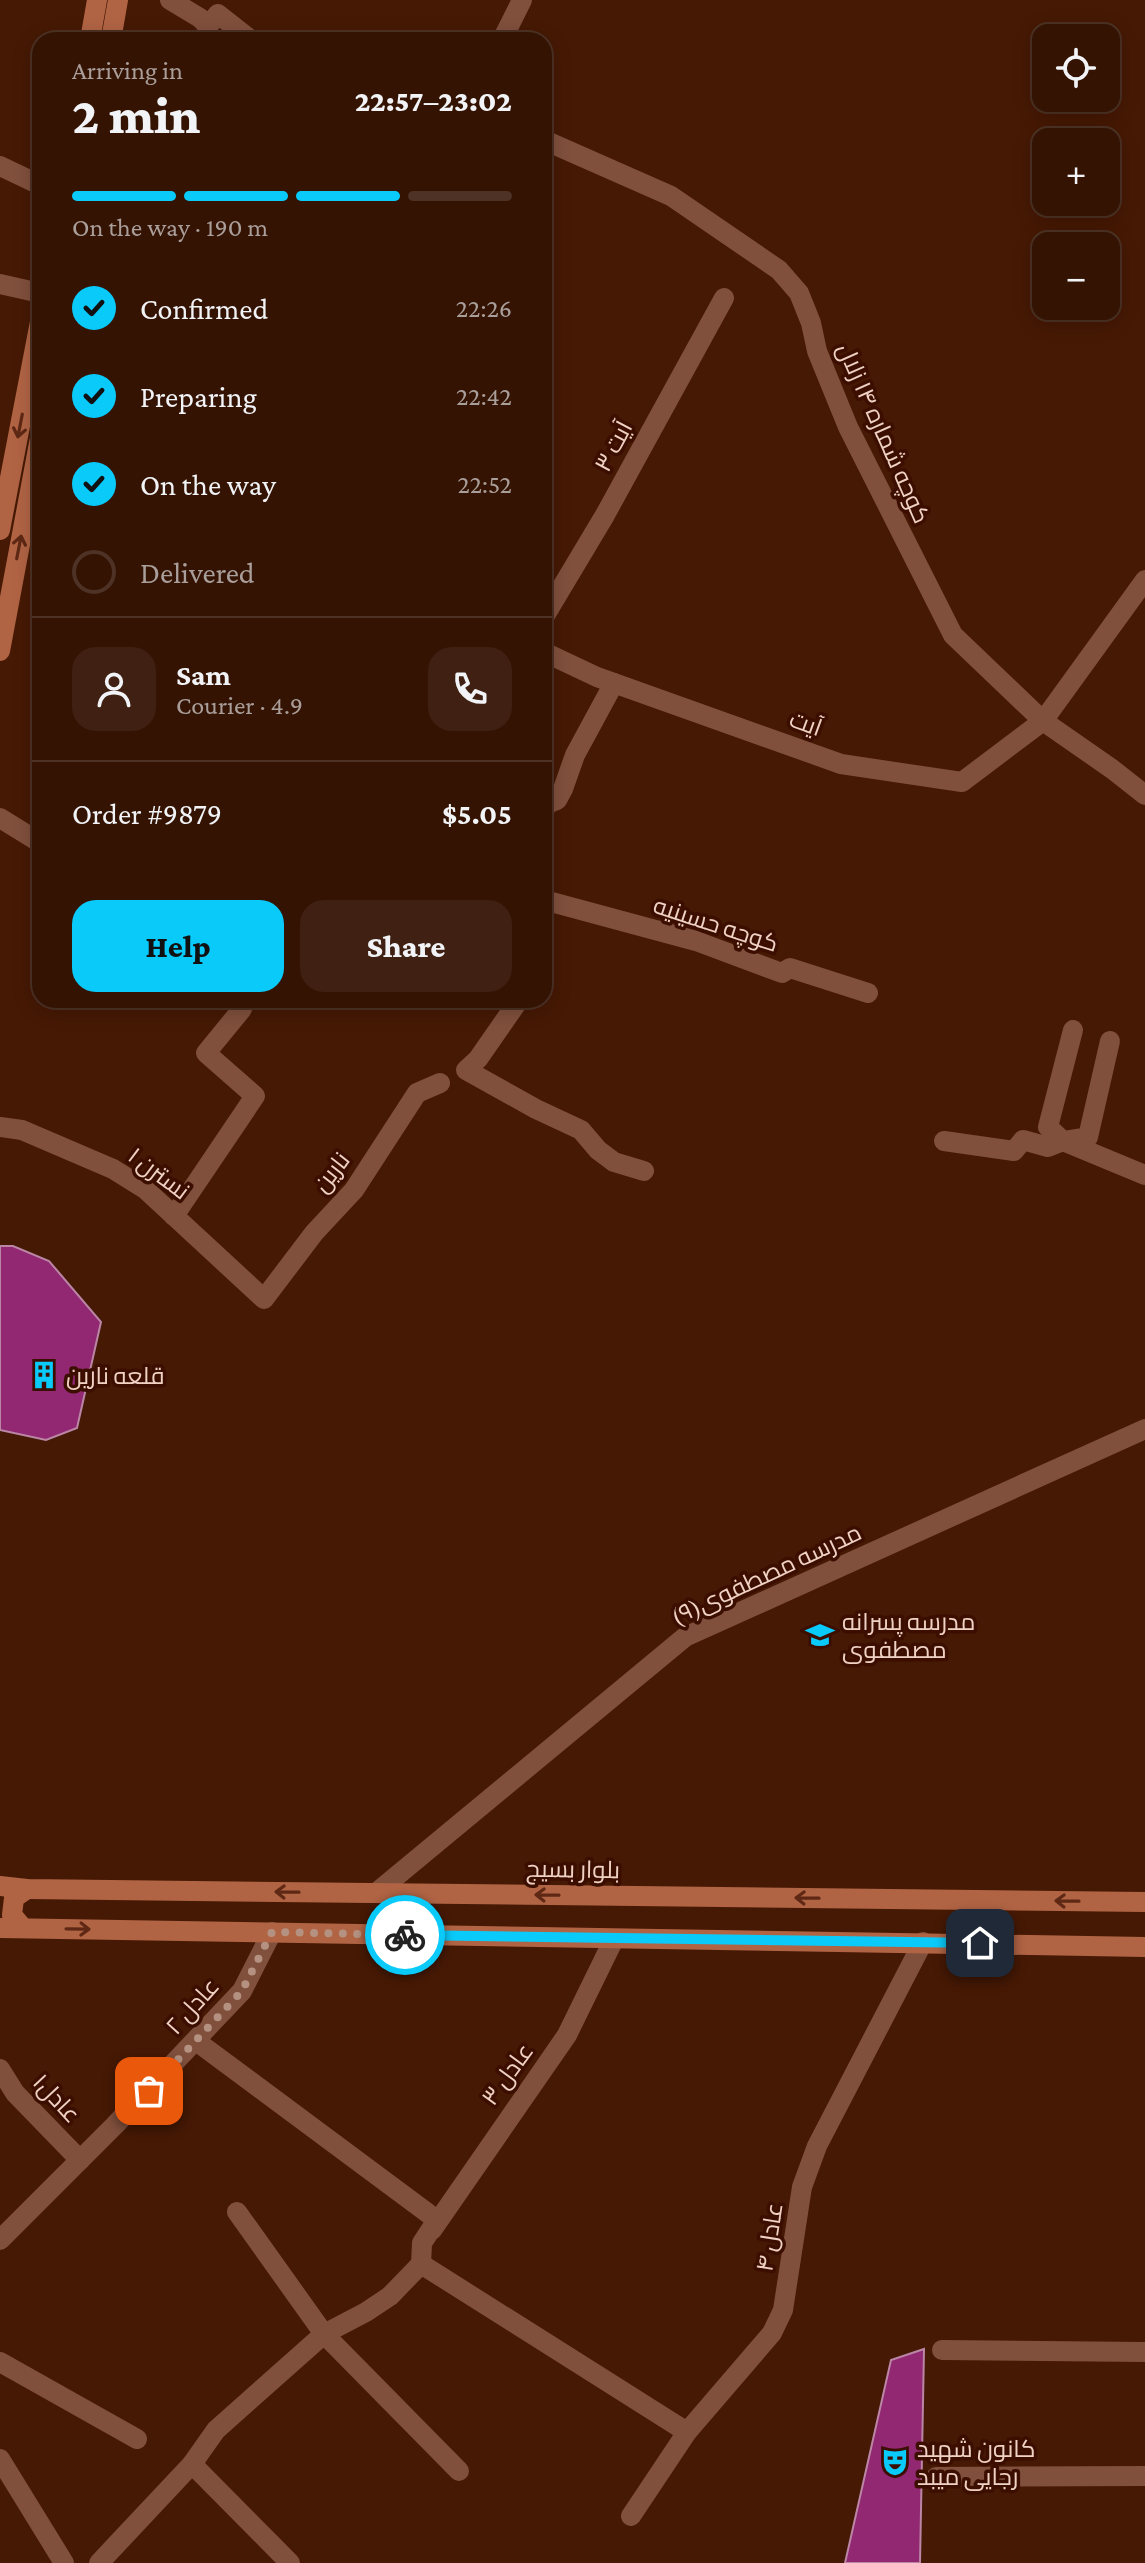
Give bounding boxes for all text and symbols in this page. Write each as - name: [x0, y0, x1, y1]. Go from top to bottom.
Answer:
- map controls: [1032, 24, 1120, 320]
- button: locate: [1032, 24, 1120, 112]
- text: Arriving in: [72, 56, 183, 85]
- text: 22:57–23:02: [355, 84, 512, 117]
- text: 2 min: [72, 86, 200, 144]
- button: +: [1032, 128, 1120, 216]
- text: On the way · 190 m: [72, 213, 268, 242]
- button: −: [1032, 232, 1120, 320]
- icon: check: [72, 286, 116, 330]
- text: Confirmed: [140, 292, 268, 325]
- text: 22:26: [456, 294, 512, 323]
- street label: کوچه شماره ۱۴ زلال: [829, 339, 936, 528]
- icon: check: [72, 374, 116, 418]
- text: Preparing: [140, 380, 257, 413]
- text: 22:42: [456, 382, 512, 411]
- one-way arrow: [12, 412, 27, 438]
- street label: آیت ۳: [589, 416, 638, 476]
- icon: check: [72, 462, 116, 506]
- text: On the way: [140, 468, 276, 501]
- text: 22:52: [457, 470, 512, 499]
- one-way arrow: [13, 535, 28, 560]
- text: Delivered: [140, 556, 255, 589]
- button: person: [72, 647, 156, 731]
- button: phone: [428, 647, 512, 731]
- text: Sam: [176, 658, 231, 691]
- text: Courier · 4.9: [176, 691, 303, 720]
- street label: آیت: [786, 705, 826, 741]
- text: Order #9879: [72, 797, 222, 830]
- text: $5.05: [442, 797, 512, 830]
- street label: کوچه حسینیه: [649, 891, 782, 960]
- button: Help: [72, 900, 284, 992]
- button: Share: [300, 900, 512, 992]
- street label: نسترن ۱: [123, 1141, 195, 1205]
- street label: نارین: [307, 1147, 356, 1198]
- building icon: قلعه نارین: [29, 1360, 59, 1390]
- place label: قلعه نارین: [66, 1362, 165, 1390]
- street label: مدرسه مصطفوی(۹): [667, 1518, 866, 1631]
- place label: مدرسه پسرانه مصطفوی: [842, 1608, 975, 1664]
- school or university icon: مدرسه پسرانه مصطفوی: [805, 1620, 835, 1650]
- street label: بلوار بسیج: [526, 1855, 620, 1886]
- one-way arrow: [274, 1884, 301, 1900]
- one-way arrow: [534, 1887, 561, 1903]
- one-way arrow: [794, 1890, 821, 1906]
- one-way arrow: [1054, 1893, 1081, 1909]
- courier: [365, 1895, 445, 1975]
- pin: [946, 1909, 1014, 1977]
- icon: bike: [383, 1913, 427, 1957]
- one-way arrow: [64, 1921, 91, 1937]
- icon: home: [958, 1921, 1002, 1965]
- street label: عادل ۲: [160, 1972, 225, 2040]
- street label: عادل ۳: [476, 2038, 539, 2111]
- pin: [115, 2057, 183, 2125]
- street label: عادل۱: [27, 2068, 86, 2128]
- icon: bag: [127, 2069, 171, 2113]
- street label: عادل ۴: [750, 2201, 789, 2273]
- place label: کانون شهید رجایی میبد: [917, 2435, 1035, 2491]
- theatre icon: کانون شهید رجایی میبد: [880, 2447, 910, 2477]

